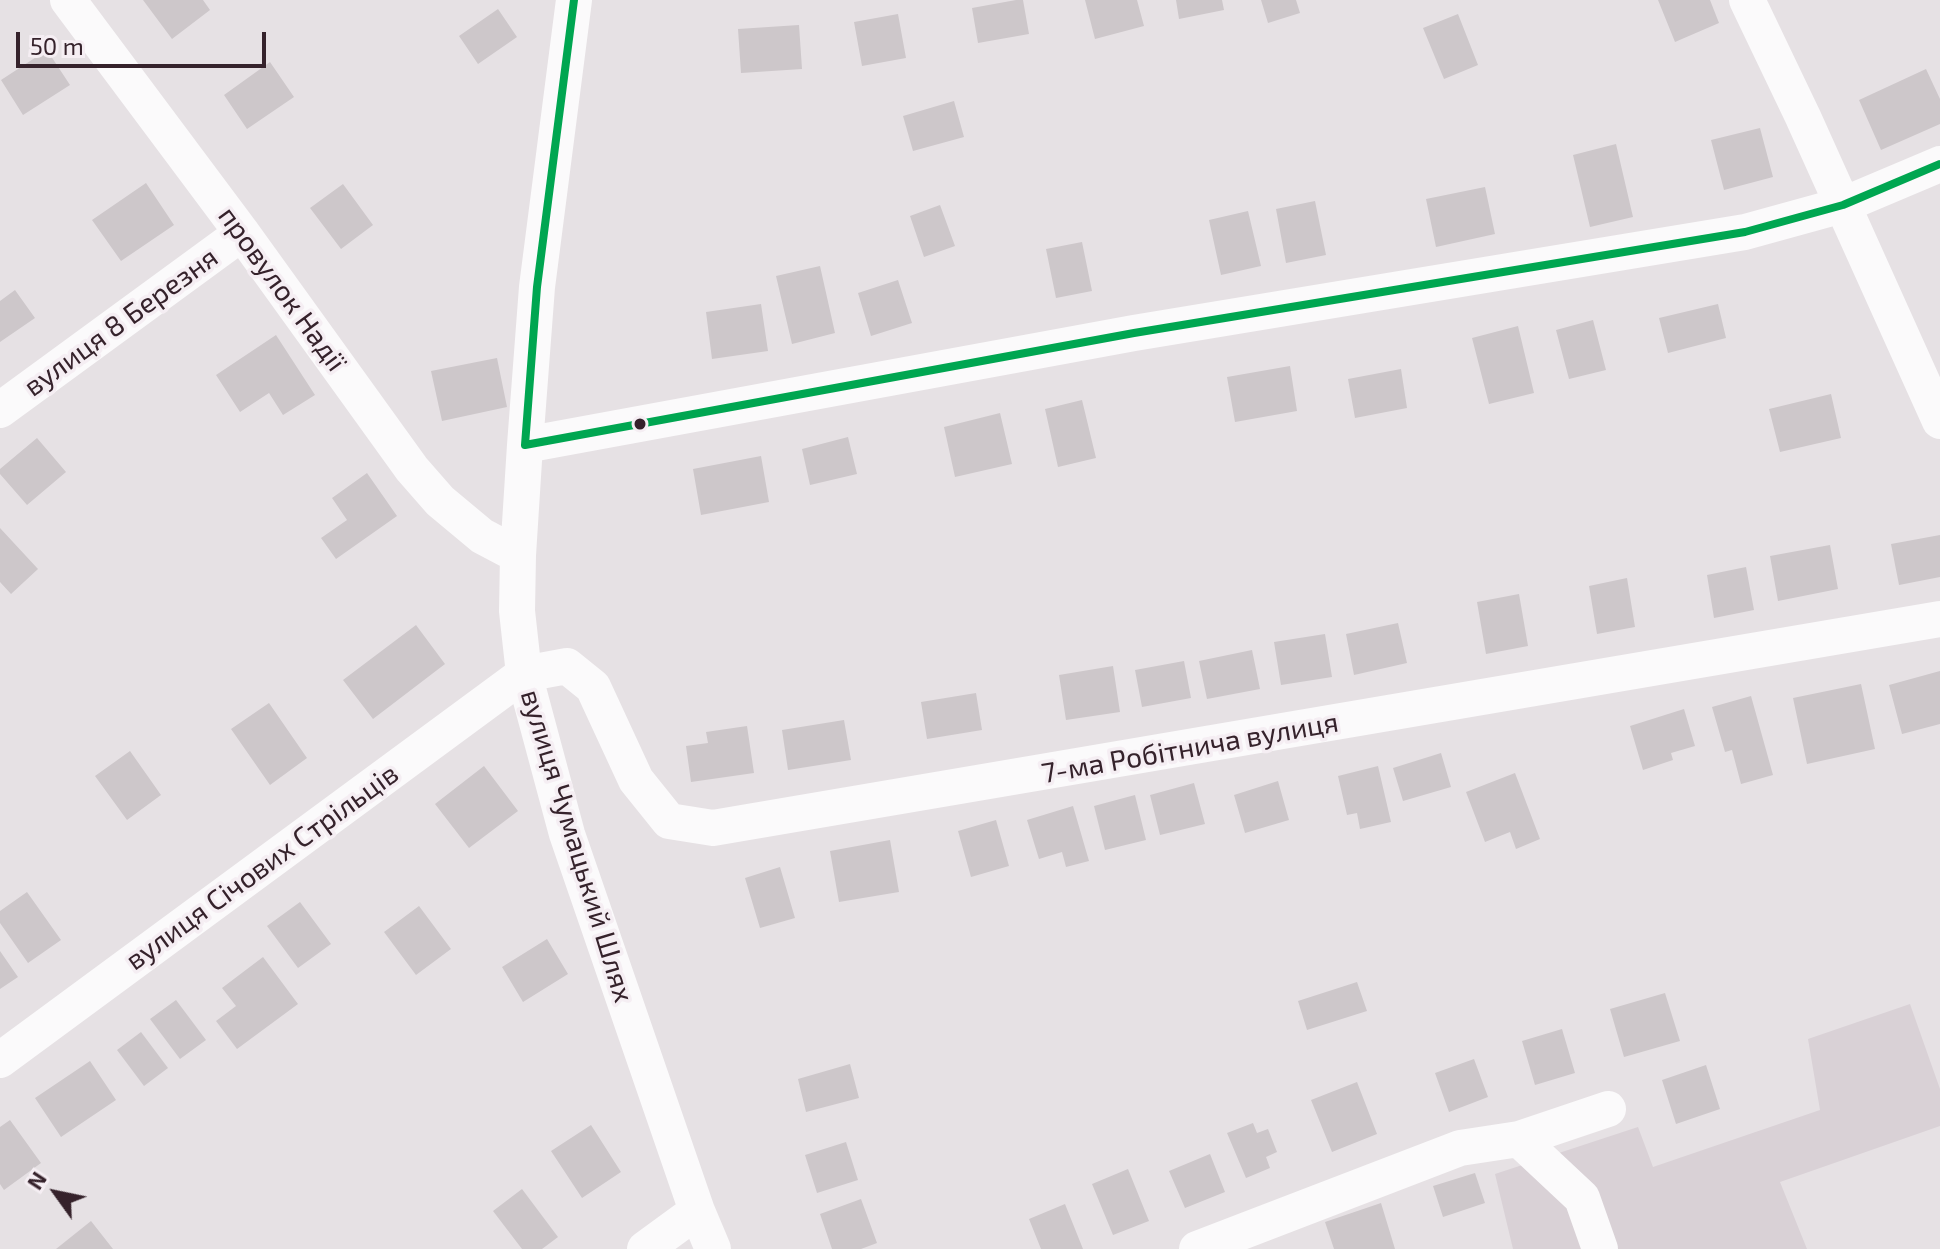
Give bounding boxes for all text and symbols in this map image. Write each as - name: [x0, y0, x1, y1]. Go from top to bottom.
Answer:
- scale bar: [20, 16, 270, 66]
- text: 50 m: [30, 31, 84, 60]
- street label: провулок Надії: [211, 200, 353, 378]
- street label: вулиця 8 Березня: [17, 240, 225, 404]
- unlabelled marker: [632, 416, 648, 432]
- street label: вулиця Чумацький Шлях: [513, 686, 641, 1006]
- street label: 7-ма Робітнича вулиця: [1039, 705, 1341, 791]
- street label: вулиця Січових Стрільців: [119, 757, 405, 977]
- north arrow: [16, 1153, 96, 1233]
- text: N: [21, 1166, 51, 1194]

